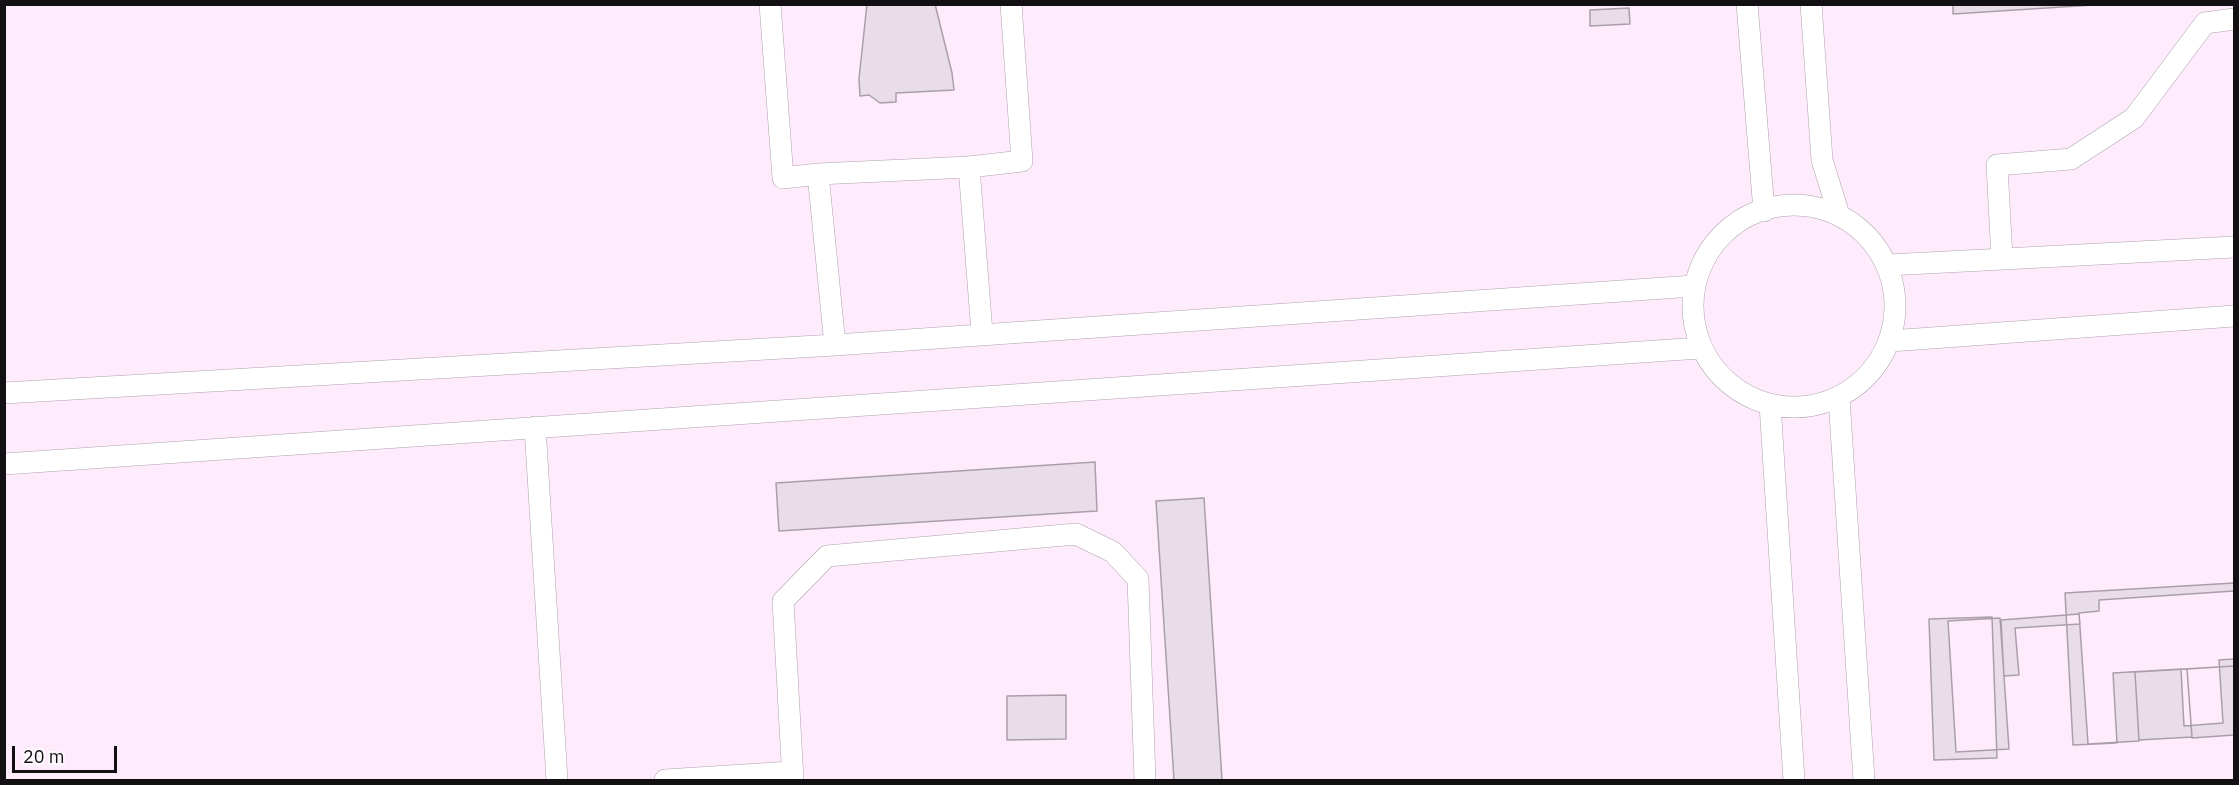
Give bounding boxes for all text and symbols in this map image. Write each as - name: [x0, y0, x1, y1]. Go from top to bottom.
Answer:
- scale bar: [15, 734, 120, 772]
- text: 20 m: [23, 745, 65, 768]

